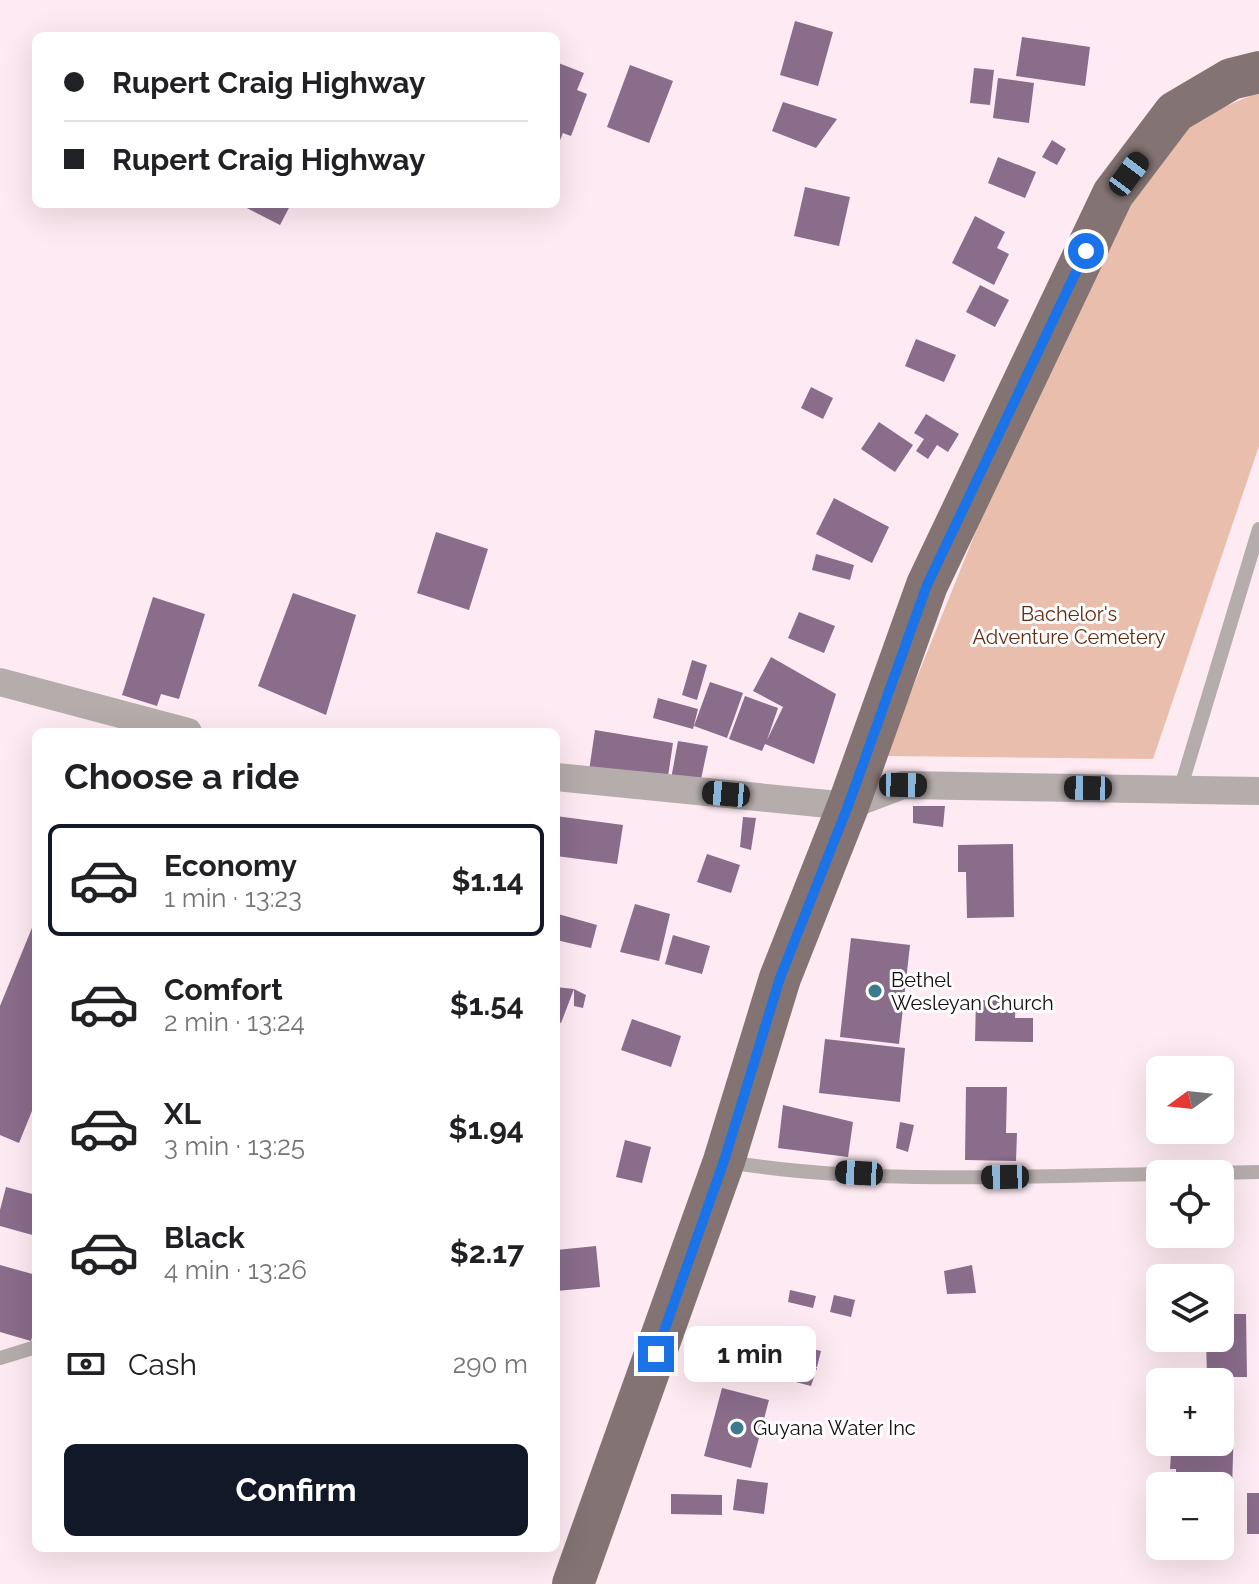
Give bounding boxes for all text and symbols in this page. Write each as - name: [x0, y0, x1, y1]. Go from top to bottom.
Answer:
- text: Rupert Craig Highway: [112, 65, 426, 100]
- text: Rupert Craig Highway: [112, 142, 426, 177]
- car: [1105, 148, 1153, 200]
- route start: [1068, 233, 1104, 269]
- park label: Bachelor's Adventure Cemetery: [973, 602, 1166, 649]
- text: Choose a ride: [64, 755, 299, 797]
- car: [879, 773, 927, 797]
- car: [1064, 776, 1112, 800]
- car: [701, 780, 751, 808]
- icon: car: [68, 844, 140, 916]
- text: Economy: [164, 848, 297, 883]
- text: $1.14: [451, 863, 524, 898]
- text: 1 min · 13:23: [164, 883, 302, 913]
- icon: car: [68, 968, 140, 1040]
- place label: Bethel Wesleyan Church: [891, 968, 1054, 1015]
- text: Comfort: [164, 972, 283, 1007]
- marker: Bethel Wesleyan Church: [866, 982, 884, 1000]
- text: $1.54: [450, 987, 524, 1022]
- text: 2 min · 13:24: [164, 1007, 305, 1037]
- north arrow: [1146, 1056, 1234, 1144]
- map controls: [1146, 1056, 1234, 1560]
- icon: car: [68, 1092, 140, 1164]
- text: XL: [164, 1096, 201, 1131]
- text: $1.94: [449, 1111, 524, 1146]
- text: 3 min · 13:25: [164, 1131, 305, 1161]
- car: [834, 1160, 884, 1186]
- button: locate: [1146, 1160, 1234, 1248]
- car: [981, 1165, 1029, 1189]
- icon: car: [68, 1216, 140, 1288]
- text: Black: [164, 1220, 245, 1255]
- text: $2.17: [450, 1235, 524, 1270]
- text: 4 min · 13:26: [164, 1255, 307, 1285]
- button: layers: [1146, 1264, 1234, 1352]
- callout: 1 min: [684, 1326, 816, 1382]
- route end: [638, 1336, 674, 1372]
- text: 1 min: [717, 1339, 783, 1369]
- icon: cash: [64, 1342, 108, 1386]
- text: Cash: [128, 1347, 197, 1382]
- text: 290 m: [453, 1349, 528, 1379]
- button: +: [1146, 1368, 1234, 1456]
- place label: Guyana Water Inc: [753, 1416, 916, 1440]
- marker: Guyana Water Inc: [728, 1419, 746, 1437]
- button: Confirm: [64, 1444, 528, 1536]
- button: −: [1146, 1472, 1234, 1560]

